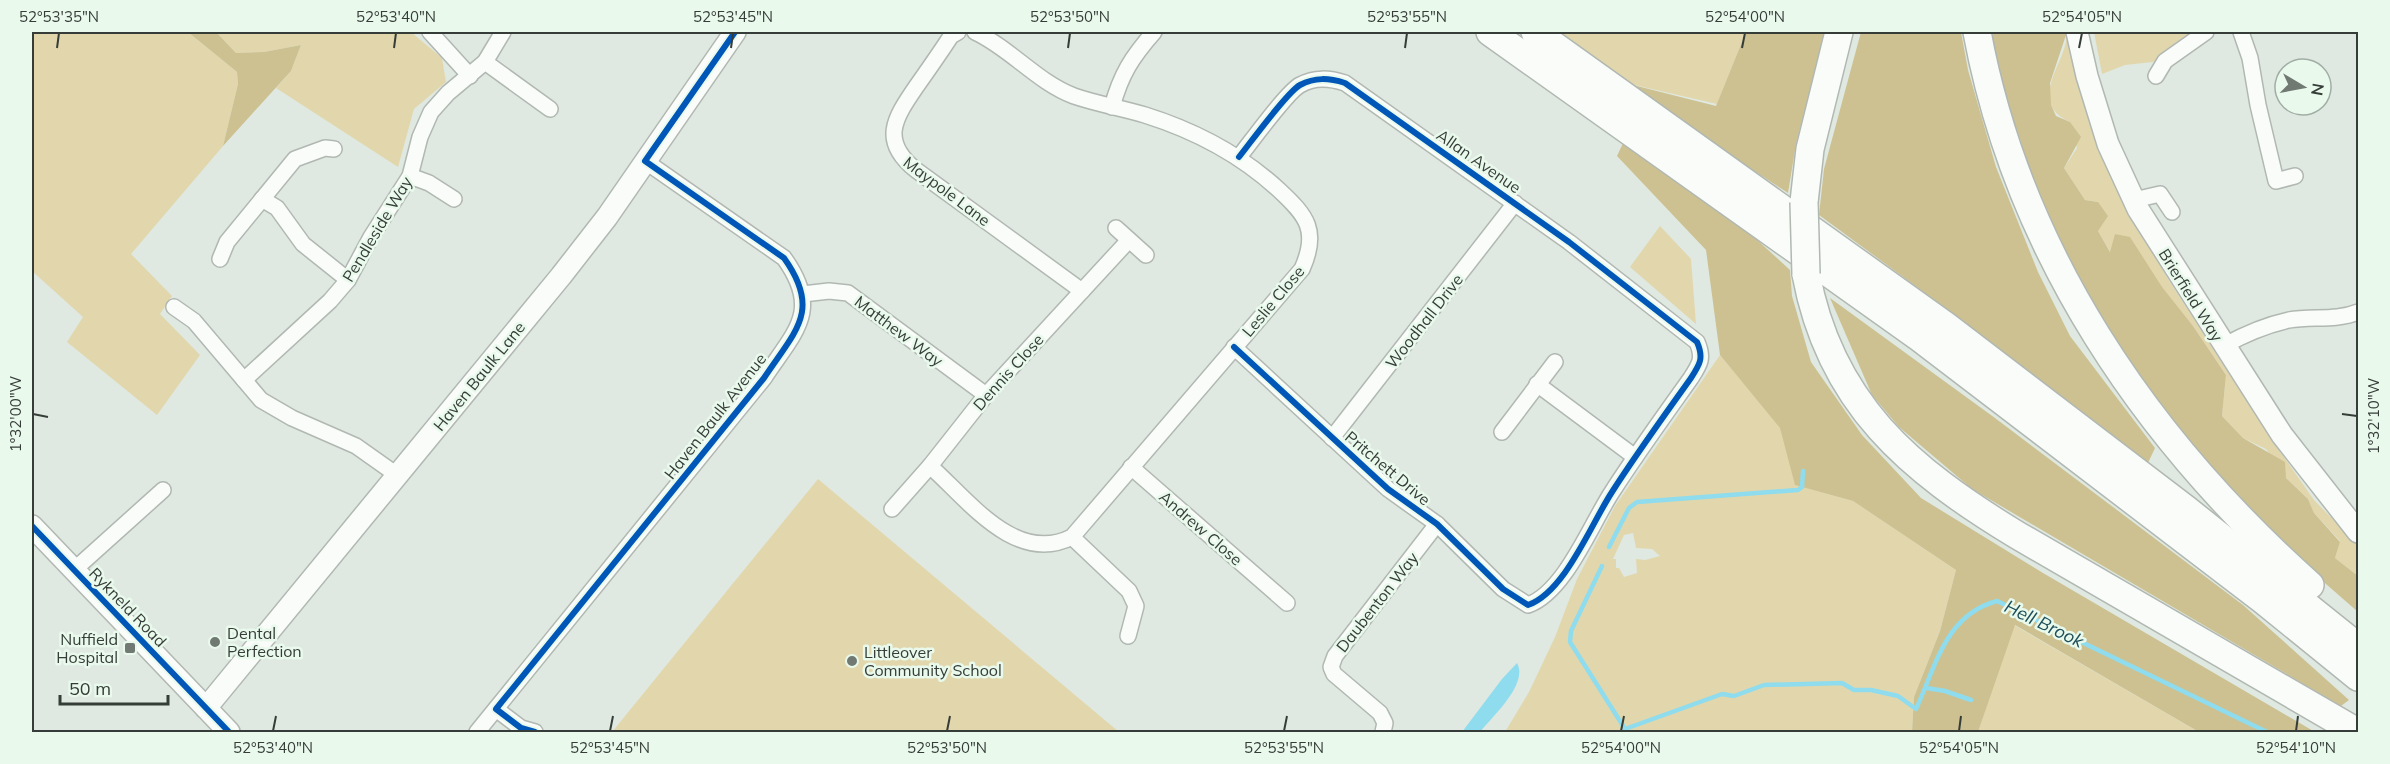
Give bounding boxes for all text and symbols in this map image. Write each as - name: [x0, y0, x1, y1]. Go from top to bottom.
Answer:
- text: 52°53'35"N: [19, 7, 99, 26]
- text: 52°53'40"N: [356, 7, 436, 26]
- text: 52°53'45"N: [693, 7, 773, 26]
- text: 52°53'50"N: [1030, 7, 1110, 26]
- text: 52°53'55"N: [1367, 7, 1447, 26]
- text: 52°54'00"N: [1705, 7, 1785, 26]
- text: 52°54'05"N: [2042, 7, 2122, 26]
- north arrow: [2273, 57, 2333, 117]
- text: N: [2307, 82, 2329, 97]
- street label: Allan Avenue: [1433, 125, 1525, 197]
- street label: Maypole Lane: [900, 152, 994, 230]
- street label: Pendleside Way: [338, 172, 417, 285]
- street label: Brierfield Way: [2154, 245, 2228, 346]
- street label: Leslie Close: [1238, 262, 1308, 340]
- street label: Woodhall Drive: [1381, 270, 1467, 372]
- street label: Matthew Way: [851, 291, 947, 371]
- street label: Haven Baulk Lane: [429, 317, 529, 435]
- street label: Dennis Close: [968, 330, 1048, 414]
- street label: Haven Baulk Avenue: [660, 349, 770, 483]
- text: 1°32'00"W: [6, 375, 25, 452]
- text: 1°32'10"W: [2364, 377, 2383, 454]
- street label: Pritchett Drive: [1341, 427, 1435, 509]
- street label: Andrew Close: [1155, 486, 1247, 570]
- street label: Daubenton Way: [1332, 548, 1423, 656]
- street label: Rykneld Road: [85, 563, 171, 651]
- water label: Hell Brook: [2001, 595, 2088, 653]
- place label: Dental Perfection: [227, 623, 302, 661]
- place label: Nuffield Hospital: [56, 629, 118, 667]
- marker: Dental Perfection: [208, 635, 222, 649]
- marker: Nuffield Hospital: [123, 641, 137, 655]
- place label: Littleover Community School: [864, 642, 1002, 680]
- marker: Littleover Community School: [845, 654, 859, 668]
- scale bar: [60, 668, 168, 706]
- text: 50 m: [69, 677, 111, 700]
- text: 52°53'40"N: [233, 738, 313, 757]
- text: 52°53'45"N: [570, 738, 650, 757]
- text: 52°53'50"N: [907, 738, 987, 757]
- text: 52°53'55"N: [1244, 738, 1324, 757]
- text: 52°54'00"N: [1581, 738, 1661, 757]
- text: 52°54'05"N: [1919, 738, 1999, 757]
- text: 52°54'10"N: [2256, 738, 2336, 757]

